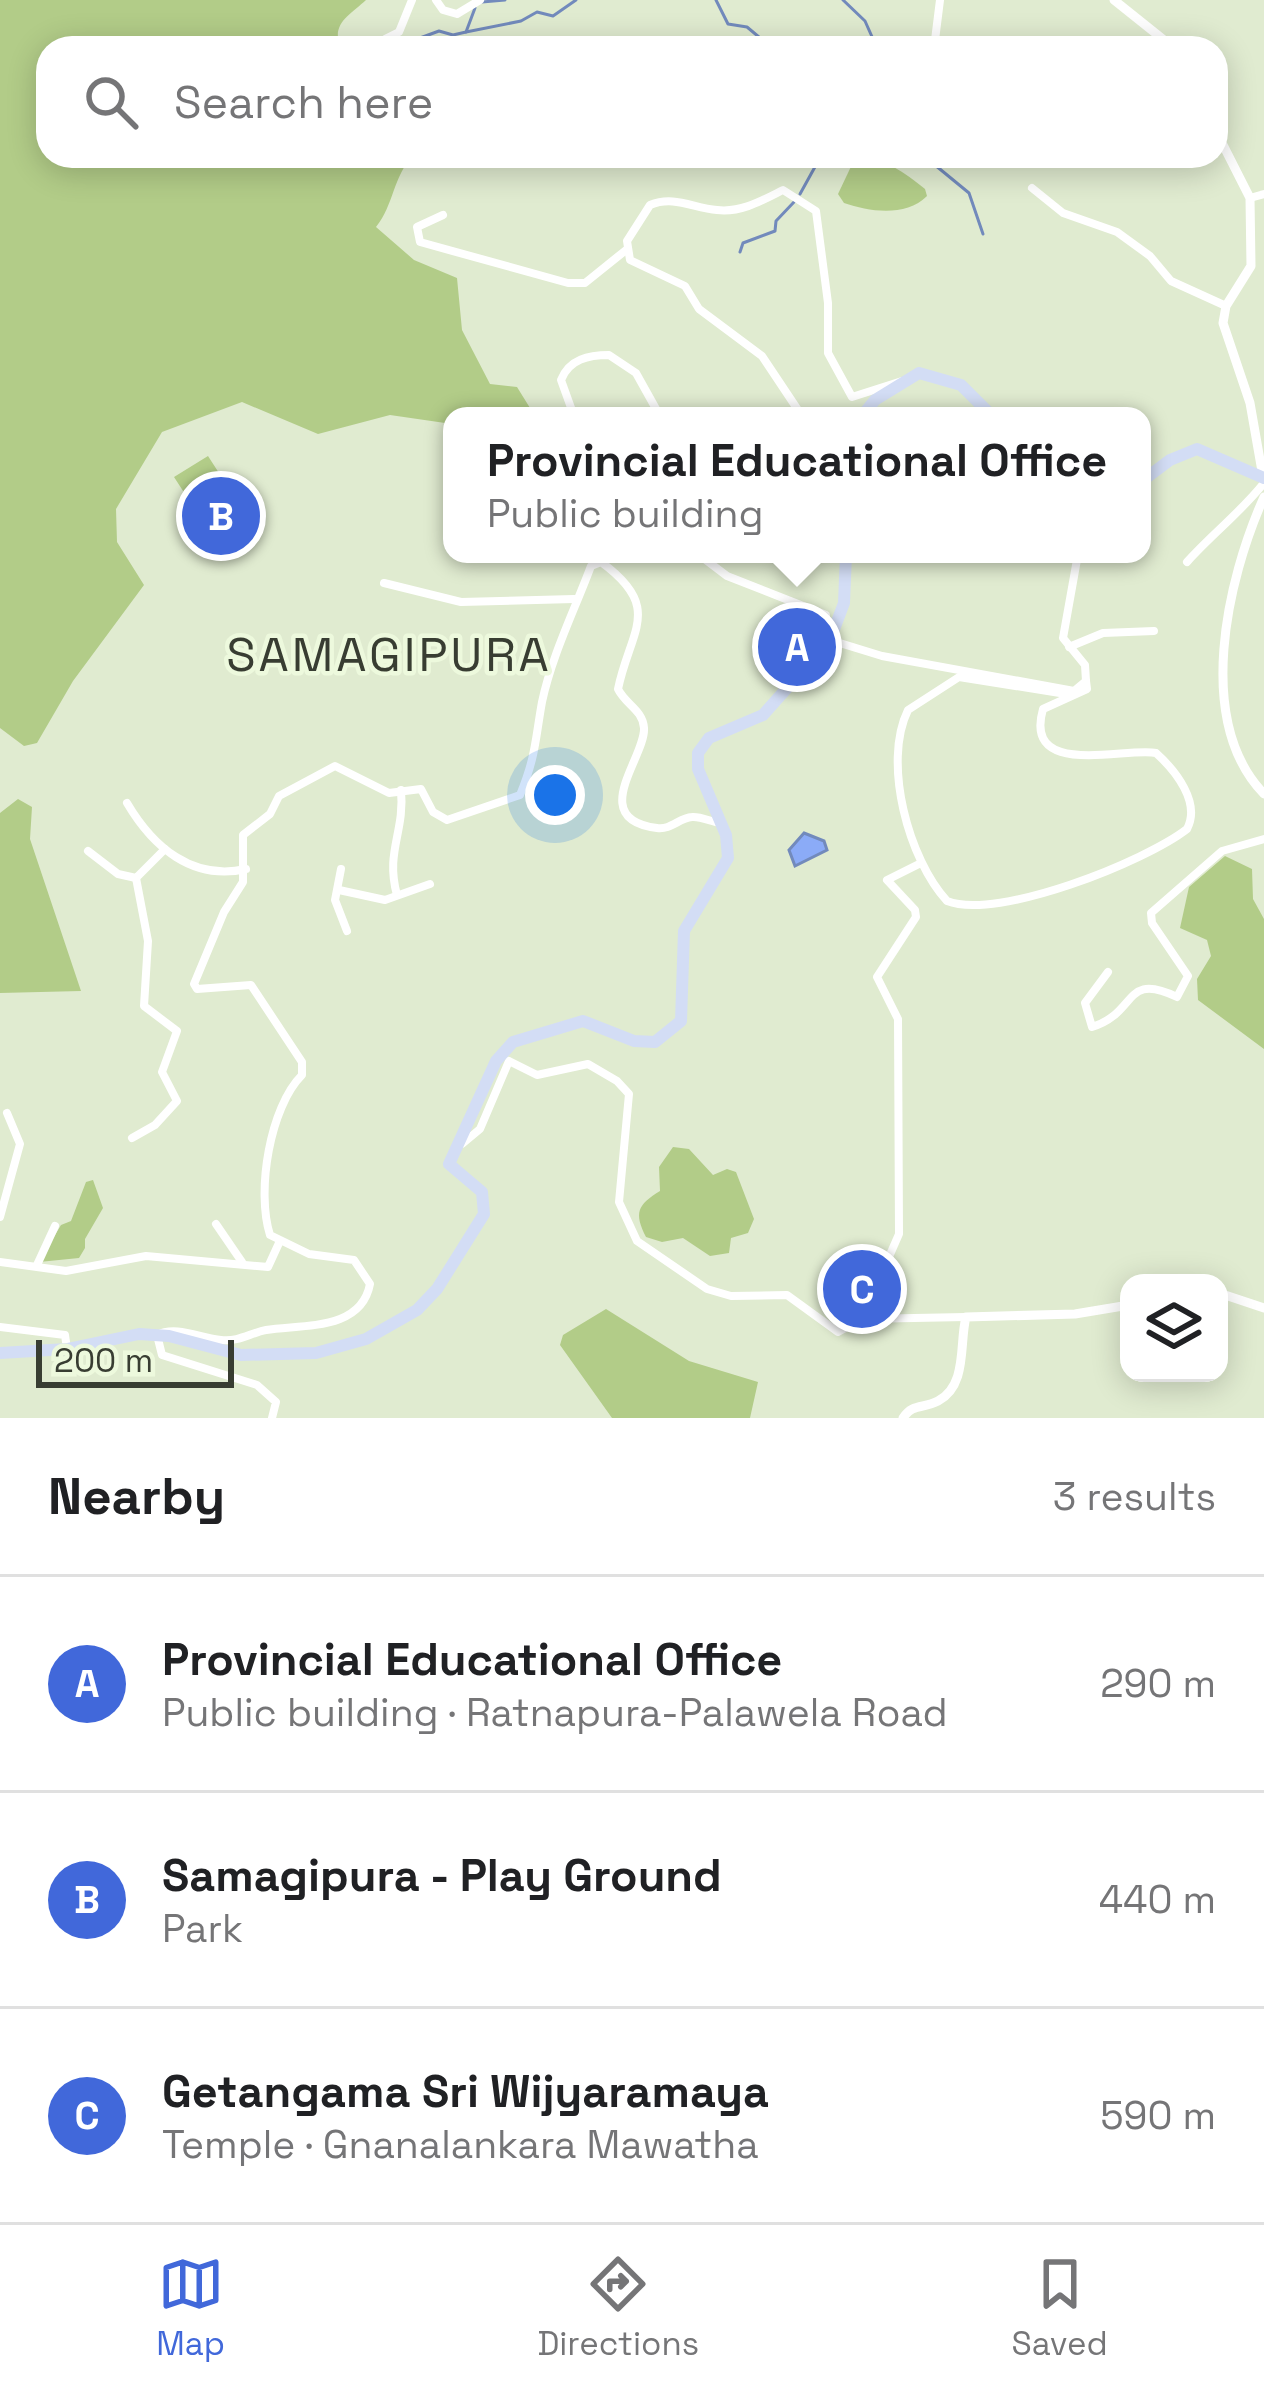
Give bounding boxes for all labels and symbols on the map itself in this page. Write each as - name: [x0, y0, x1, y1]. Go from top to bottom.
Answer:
- pin: B: [182, 471, 260, 561]
- pin: A: [758, 602, 836, 692]
- district label: SAMAGIPURA: [226, 624, 552, 685]
- your location: [525, 765, 585, 825]
- pin: C: [823, 1244, 901, 1334]
- scale bar: [36, 1334, 234, 1387]

